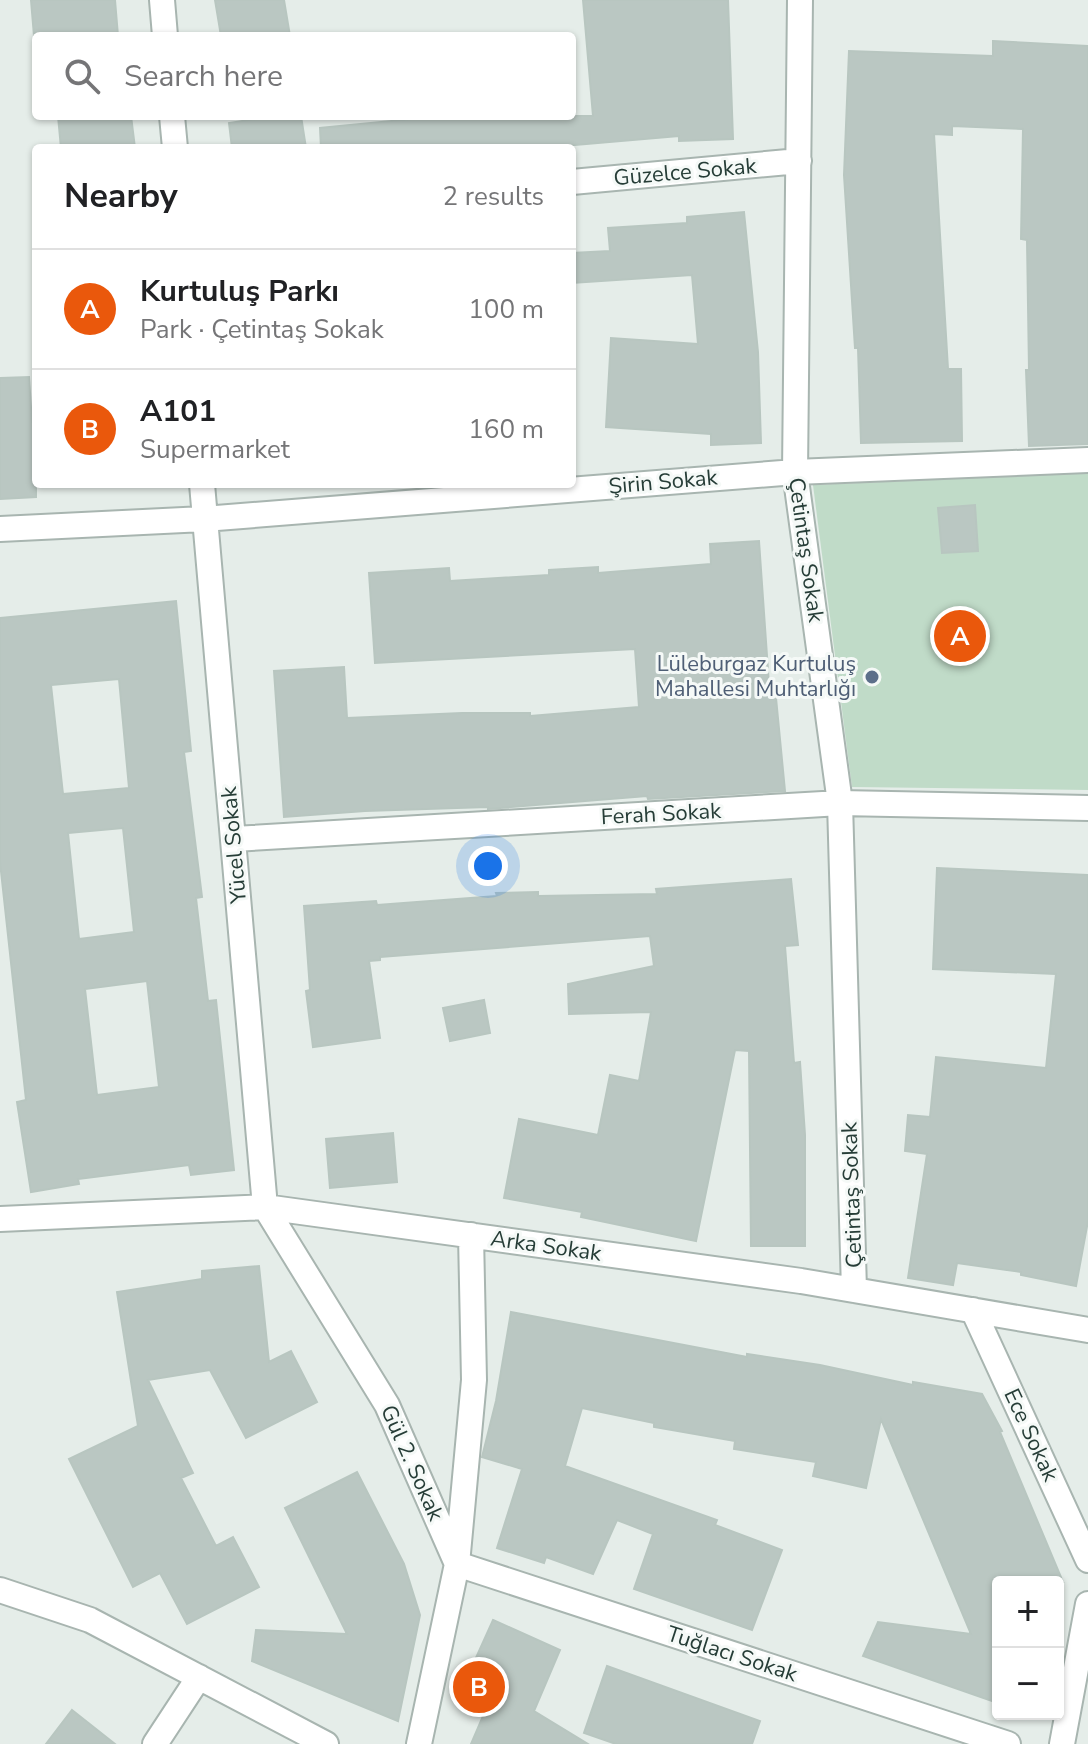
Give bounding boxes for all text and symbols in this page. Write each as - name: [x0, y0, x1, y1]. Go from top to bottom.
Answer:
- search box: [32, 32, 576, 120]
- icon: search: [60, 54, 104, 98]
- text: Search here: [124, 56, 283, 97]
- street label: Güzelce Sokak: [612, 151, 759, 193]
- text: Nearby: [64, 173, 178, 219]
- text: 2 results: [443, 179, 544, 214]
- text: Kurtuluş Parkı: [140, 271, 339, 312]
- text: A: [80, 292, 100, 327]
- text: 100 m: [468, 292, 544, 327]
- text: Park · Çetintaş Sokak: [140, 312, 384, 347]
- text: A101: [140, 391, 216, 432]
- text: B: [81, 412, 99, 447]
- text: 160 m: [468, 412, 544, 447]
- text: Supermarket: [140, 432, 290, 467]
- street label: Şirin Sokak: [607, 462, 720, 502]
- street label: Çetintaş Sokak: [781, 476, 831, 625]
- pin: A: [934, 606, 986, 666]
- place label: Lüleburgaz Kurtuluş Mahallesi Muhtarlığı: [655, 649, 856, 704]
- marker: Lüleburgaz Kurtuluş Mahallesi Muhtarlığı: [863, 668, 881, 686]
- street label: Yücel Sokak: [214, 784, 254, 906]
- street label: Ferah Sokak: [600, 796, 723, 832]
- your location: [468, 846, 508, 886]
- street label: Çetintaş Sokak: [834, 1121, 870, 1268]
- street label: Arka Sokak: [489, 1223, 604, 1269]
- street label: Ece Sokak: [996, 1384, 1066, 1487]
- street label: Gül 2. Sokak: [373, 1400, 451, 1526]
- map controls: [992, 1576, 1064, 1720]
- button: +: [992, 1576, 1064, 1648]
- street label: Tuğlacı Sokak: [663, 1619, 802, 1689]
- button: −: [992, 1648, 1064, 1720]
- pin: B: [453, 1657, 505, 1717]

